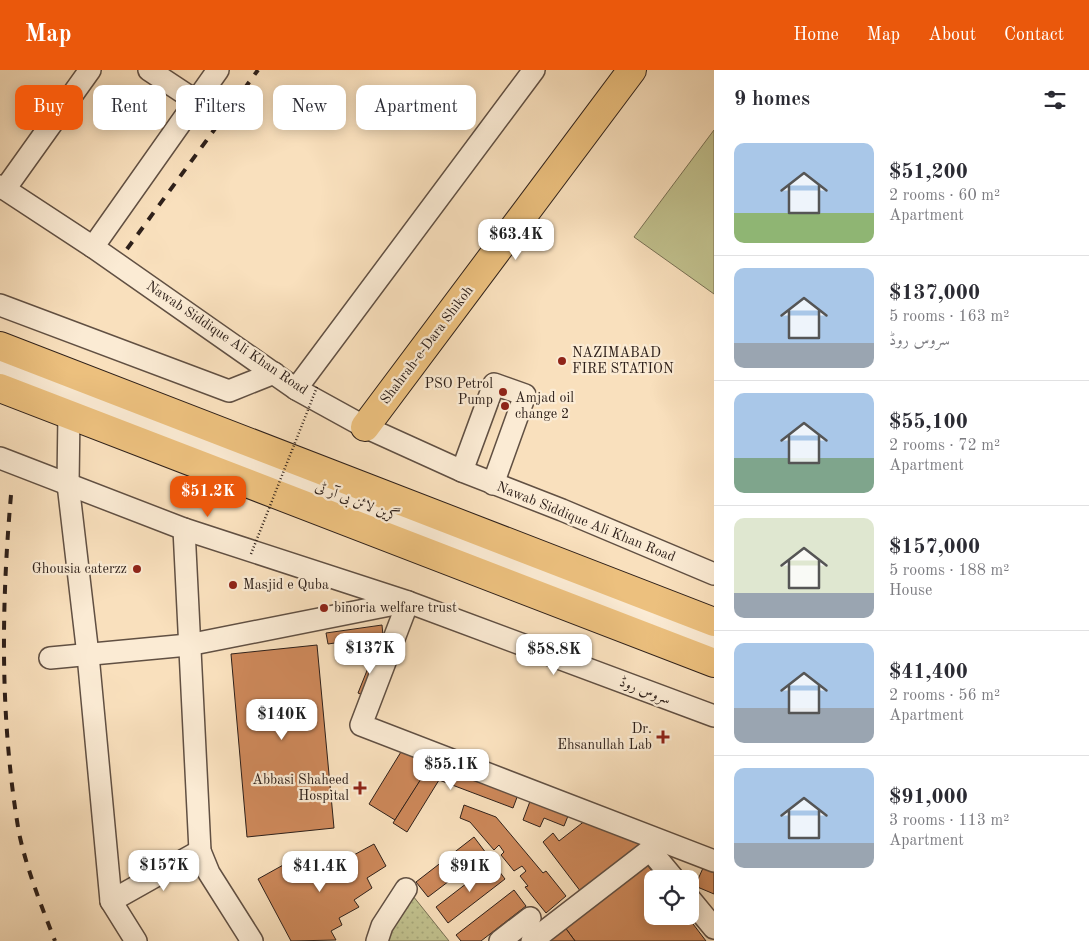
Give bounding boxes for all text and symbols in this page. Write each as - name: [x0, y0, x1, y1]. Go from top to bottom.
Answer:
- text: Map: [25, 23, 72, 47]
- text: Home: [793, 26, 839, 44]
- text: Map: [867, 26, 900, 44]
- text: About: [928, 26, 976, 44]
- text: Contact: [1004, 26, 1064, 44]
- chip: Buy: [15, 85, 83, 130]
- chip: Rent: [93, 85, 166, 130]
- chip: Filters: [176, 85, 263, 130]
- chip: New: [273, 85, 346, 130]
- chip: Apartment: [356, 85, 476, 130]
- icon: filters: [1041, 86, 1069, 114]
- text: 9 homes: [734, 89, 810, 110]
- text: $51,200: [889, 162, 968, 183]
- icon: home: [774, 163, 834, 223]
- text: 2 rooms · 60 m²: [889, 188, 1000, 204]
- text: Apartment: [889, 208, 964, 224]
- pin: $63.4K: [475, 218, 557, 261]
- text: $63.4K: [489, 227, 543, 243]
- street label: Nawab Siddique Ali Khan Road: [144, 279, 310, 397]
- street label: Shahrah-e-Dara Shikoh: [378, 283, 476, 407]
- text: $137,000: [889, 283, 980, 304]
- icon: home: [774, 288, 834, 348]
- text: 5 rooms · 163 m²: [889, 309, 1009, 325]
- text: سروس روڈ: [889, 333, 950, 349]
- place label: NAZIMABAD FIRE STATION: [572, 346, 674, 376]
- marker: NAZIMABAD FIRE STATION: [556, 355, 568, 367]
- place label: PSO Petrol Pump: [424, 377, 493, 407]
- marker: PSO Petrol Pump: [497, 386, 509, 398]
- place label: Amjad oil change 2: [515, 391, 574, 421]
- marker: Amjad oil change 2: [499, 400, 511, 412]
- text: $55,100: [889, 412, 968, 433]
- icon: home: [774, 413, 834, 473]
- text: 2 rooms · 72 m²: [889, 438, 1000, 454]
- text: Apartment: [889, 458, 964, 474]
- pin: $51.2K: [167, 476, 249, 518]
- street label: گرین لائن بی آر ٹی: [313, 477, 402, 526]
- street label: Nawab Siddique Ali Khan Road: [495, 480, 677, 564]
- text: $51.2K: [181, 484, 235, 500]
- text: $157,000: [889, 537, 980, 558]
- icon: home: [774, 538, 834, 598]
- place label: Ghousia caterzz: [32, 562, 127, 576]
- marker: Ghousia caterzz: [131, 563, 143, 575]
- text: 5 rooms · 188 m²: [889, 563, 1009, 579]
- place label: Masjid e Quba: [243, 578, 329, 592]
- marker: Masjid e Quba: [227, 579, 239, 591]
- text: House: [889, 583, 932, 599]
- place label: binoria welfare trust: [334, 601, 457, 615]
- marker: binoria welfare trust: [318, 602, 330, 614]
- pin: $137K: [335, 632, 405, 675]
- pin: $58.8K: [513, 634, 595, 676]
- text: $137K: [345, 641, 395, 657]
- text: $58.8K: [527, 642, 581, 658]
- text: $41,400: [889, 662, 968, 683]
- icon: home: [774, 663, 834, 723]
- street label: سروس روڈ: [617, 674, 673, 709]
- text: 2 rooms · 56 m²: [889, 688, 1000, 704]
- pin: $140K: [247, 698, 317, 741]
- text: $140K: [257, 707, 307, 723]
- text: Apartment: [889, 708, 964, 724]
- place label: Dr. Ehsanullah Lab: [557, 722, 652, 752]
- marker: Dr. Ehsanullah Lab: [656, 730, 670, 744]
- pin: $55.1K: [410, 748, 492, 791]
- text: $55.1K: [424, 757, 478, 773]
- place label: Abbasi Shaheed Hospital: [252, 773, 349, 803]
- marker: Abbasi Shaheed Hospital: [353, 781, 367, 795]
- text: $91,000: [889, 787, 968, 808]
- icon: home: [774, 788, 834, 848]
- text: 3 rooms · 113 m²: [889, 813, 1009, 829]
- text: Apartment: [889, 833, 964, 849]
- pin: $157K: [129, 850, 199, 892]
- pin: $41.4K: [279, 850, 361, 893]
- pin: $91K: [440, 850, 500, 893]
- text: $157K: [139, 858, 189, 874]
- text: $41.4K: [293, 859, 347, 875]
- text: $91K: [450, 859, 490, 875]
- map controls: [644, 870, 699, 925]
- button: locate: [644, 870, 699, 925]

